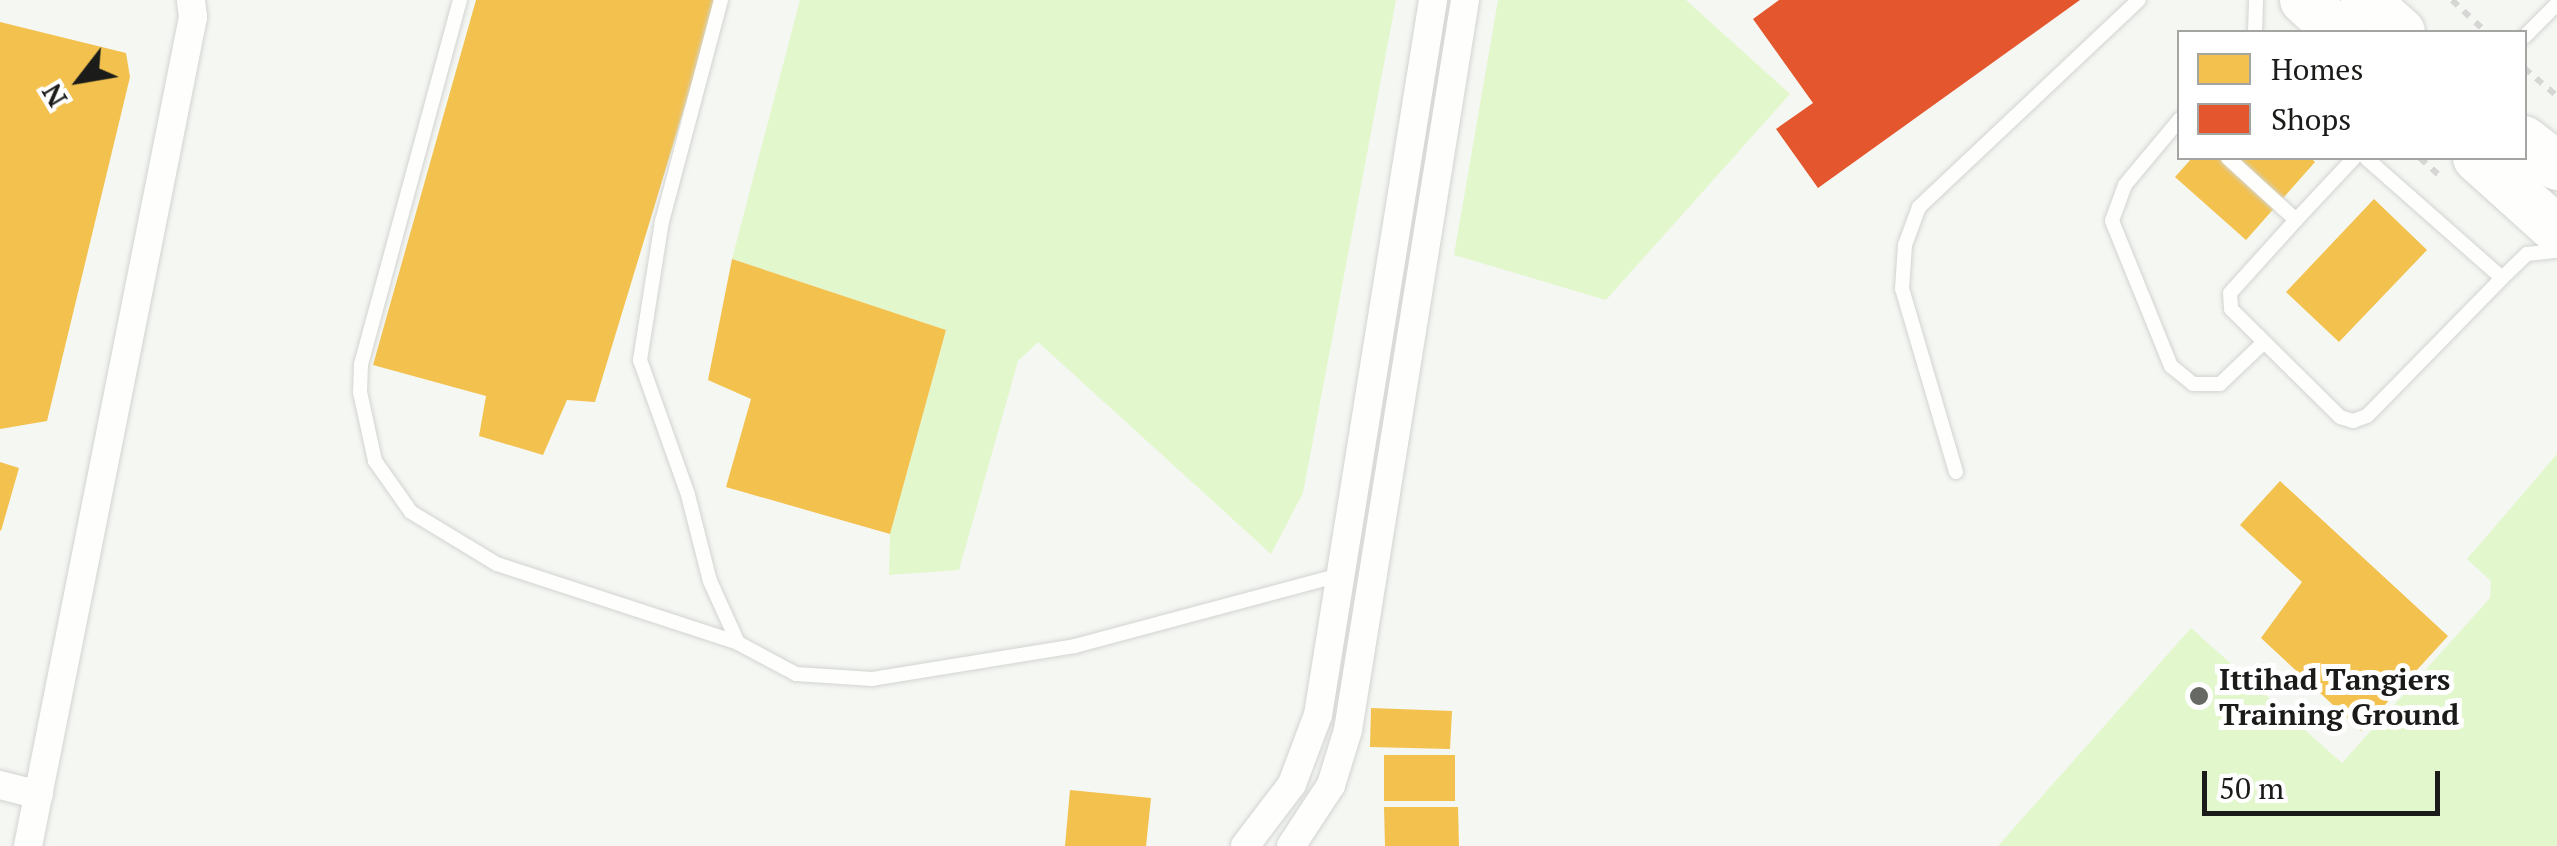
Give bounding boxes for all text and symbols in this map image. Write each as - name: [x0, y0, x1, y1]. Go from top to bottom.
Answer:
- north arrow: [30, 30, 130, 130]
- legend: [2177, 30, 2527, 160]
- text: Homes: [2271, 49, 2363, 89]
- text: N: [33, 77, 75, 114]
- text: Shops: [2271, 99, 2351, 139]
- place label: Ittihad Tangiers Training Ground: [2219, 661, 2459, 732]
- marker: Ittihad Tangiers Training Ground: [2188, 685, 2210, 707]
- scale bar: [2207, 751, 2444, 813]
- text: 50 m: [2219, 768, 2284, 808]

